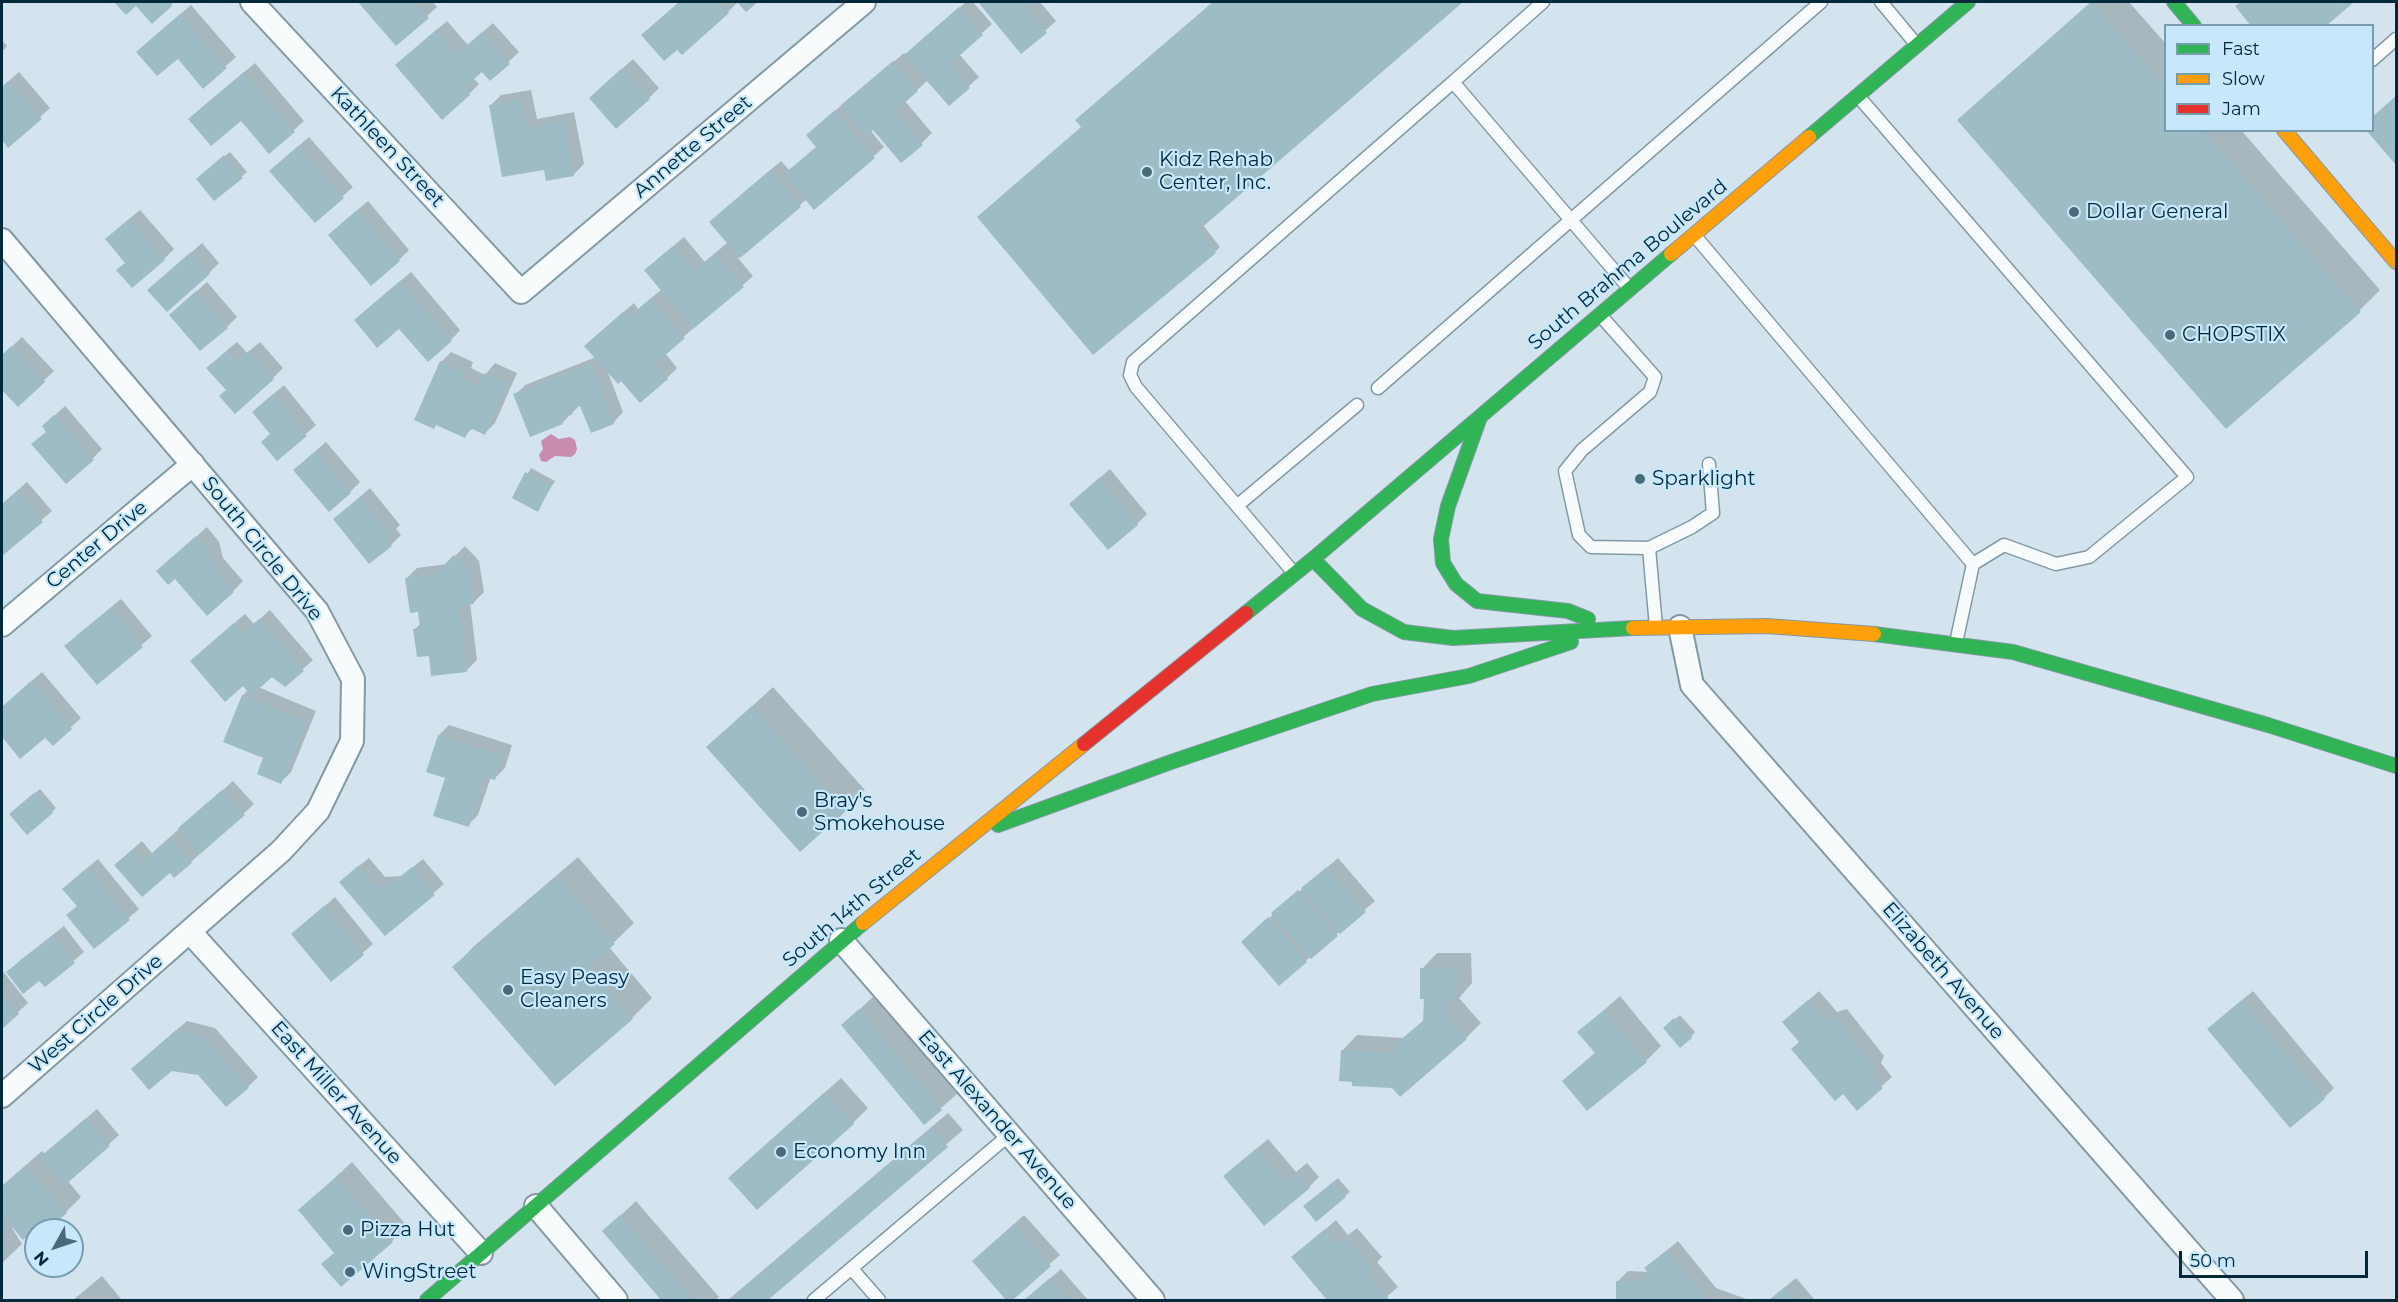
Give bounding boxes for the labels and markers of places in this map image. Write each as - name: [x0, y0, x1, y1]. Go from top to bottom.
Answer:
- place label: Kidz Rehab Center, Inc.: [1159, 148, 1273, 195]
- marker: Kidz Rehab Center, Inc.: [1140, 165, 1154, 179]
- place label: Dollar General: [2086, 200, 2228, 224]
- marker: Dollar General: [2067, 205, 2081, 219]
- place label: CHOPSTIX: [2182, 323, 2286, 347]
- marker: CHOPSTIX: [2163, 328, 2177, 342]
- place label: Sparklight: [1652, 467, 1756, 491]
- marker: Sparklight: [1633, 472, 1647, 486]
- place label: Bray's Smokehouse: [814, 789, 945, 836]
- marker: Bray's Smokehouse: [795, 805, 809, 819]
- place label: Easy Peasy Cleaners: [520, 966, 629, 1013]
- marker: Easy Peasy Cleaners: [501, 983, 515, 997]
- place label: Economy Inn: [793, 1140, 926, 1164]
- marker: Economy Inn: [774, 1145, 788, 1159]
- place label: Pizza Hut: [360, 1218, 455, 1242]
- marker: Pizza Hut: [341, 1223, 355, 1237]
- place label: WingStreet: [362, 1260, 477, 1284]
- marker: WingStreet: [343, 1265, 357, 1279]

